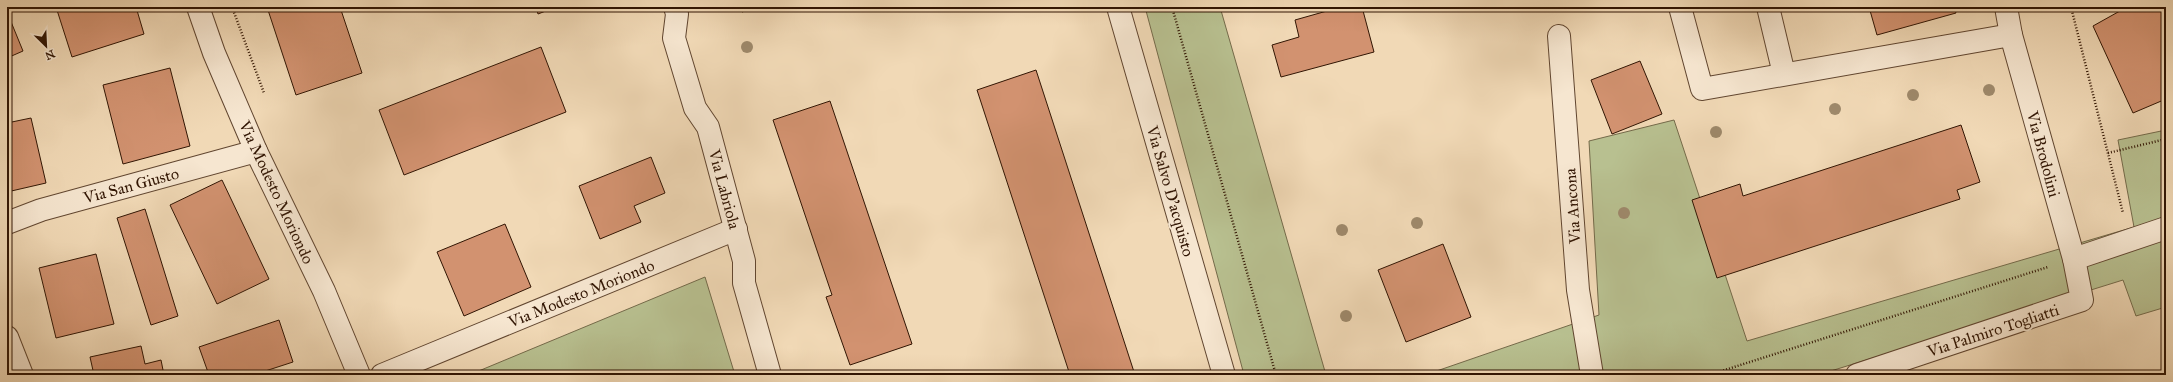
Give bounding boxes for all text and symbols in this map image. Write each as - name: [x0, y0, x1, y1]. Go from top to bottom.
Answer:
- north arrow: [26, 26, 66, 66]
- text: N: [42, 47, 57, 63]
- street label: Via Brodolini: [2023, 108, 2064, 200]
- street label: Via Modesto Moriondo: [235, 117, 318, 267]
- street label: Via Salvo D'acquisto: [1142, 123, 1198, 259]
- street label: Via Labriola: [705, 146, 744, 231]
- street label: Via San Giusto: [80, 164, 181, 208]
- street label: Via Ancona: [1560, 167, 1585, 245]
- street label: Via Modesto Moriondo: [504, 255, 657, 332]
- street label: Via Palmiro Togliatti: [1924, 300, 2062, 362]

